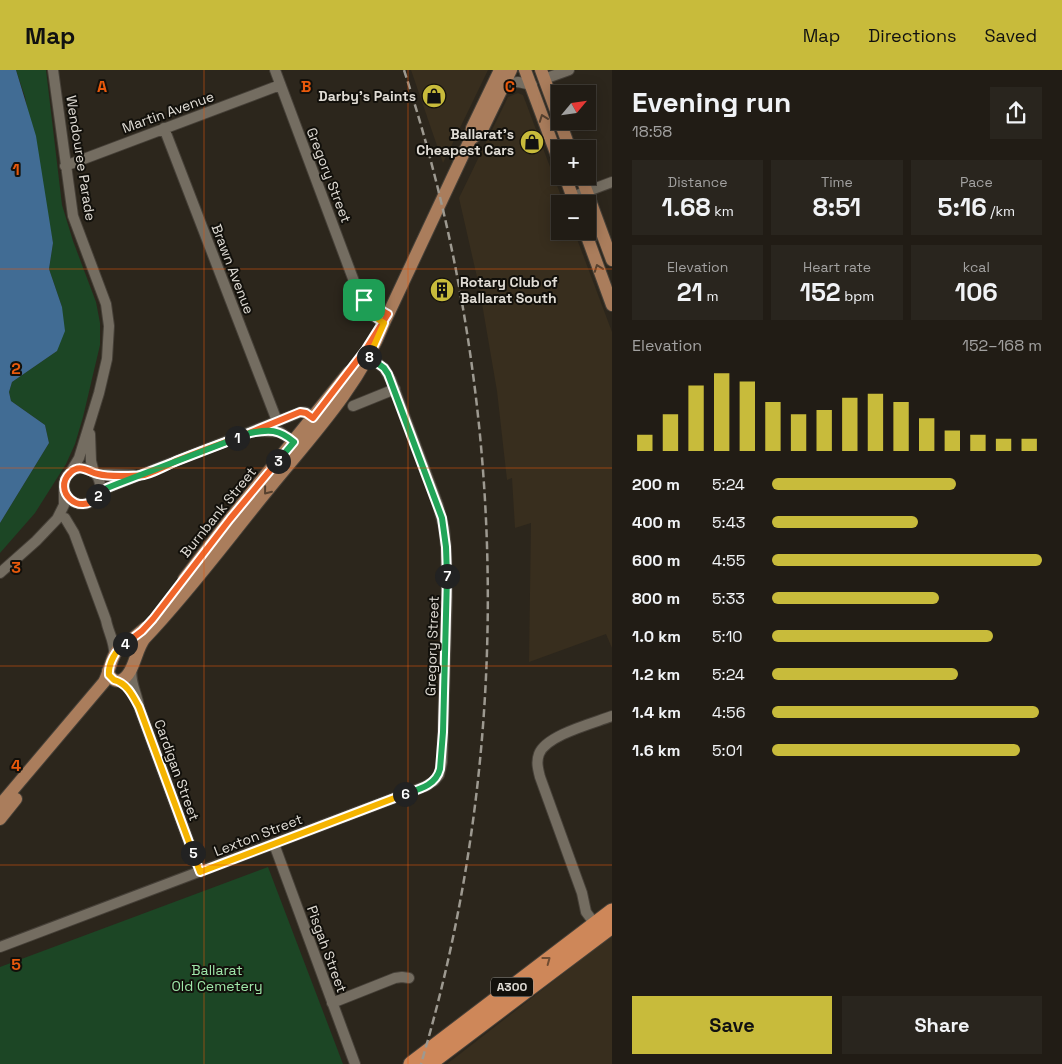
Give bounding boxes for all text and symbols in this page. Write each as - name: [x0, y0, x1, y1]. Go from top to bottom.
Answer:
- text: Map: [25, 20, 75, 51]
- text: Map: [803, 24, 840, 47]
- text: Directions: [868, 24, 957, 47]
- text: Saved: [985, 24, 1037, 47]
- text: A: [97, 76, 107, 97]
- text: B: [301, 76, 311, 97]
- text: C: [505, 76, 515, 97]
- shop icon: Darby's Paints: [421, 83, 447, 109]
- text: Evening run: [632, 84, 791, 120]
- north arrow: [551, 85, 596, 130]
- map controls: [551, 85, 596, 240]
- street label: Martin Avenue: [119, 87, 217, 137]
- place label: Darby's Paints: [318, 87, 416, 105]
- button: share: [990, 87, 1042, 139]
- street label: Wendouree Parade: [62, 94, 100, 222]
- one-way arrow: [539, 114, 549, 123]
- text: 18:58: [632, 121, 672, 142]
- street label: Gregory Street: [303, 125, 355, 225]
- place label: Ballarat's Cheapest Cars: [416, 125, 514, 159]
- shop icon: Ballarat's Cheapest Cars: [519, 129, 545, 155]
- button: +: [551, 140, 596, 185]
- text: 1: [12, 159, 20, 180]
- text: Distance: [668, 173, 727, 191]
- text: Time: [821, 173, 853, 191]
- text: Pace: [960, 173, 993, 191]
- text: 1.68: [662, 191, 711, 223]
- text: 8:51: [813, 191, 861, 223]
- text: 5:16: [938, 191, 987, 223]
- button: −: [551, 195, 596, 240]
- text: km: [711, 202, 734, 220]
- text: /km: [987, 202, 1015, 220]
- street label: Brawn Avenue: [208, 221, 258, 317]
- text: Elevation: [667, 258, 728, 276]
- text: Heart rate: [803, 258, 871, 276]
- text: kcal: [963, 258, 990, 276]
- one-way arrow: [594, 264, 604, 273]
- place label: Rotary Club of Ballarat South: [460, 273, 558, 307]
- text: 21: [677, 276, 703, 308]
- text: 152: [800, 276, 841, 308]
- text: 106: [955, 276, 998, 308]
- building icon: Rotary Club of Ballarat South: [429, 277, 455, 303]
- pin: [343, 279, 385, 321]
- icon: arrive: [350, 286, 378, 314]
- text: m: [703, 287, 719, 305]
- text: bpm: [841, 287, 874, 305]
- text: Elevation: [632, 335, 702, 356]
- text: 152–168 m: [962, 335, 1042, 356]
- pin: 8: [356, 344, 382, 370]
- text: 8: [365, 348, 374, 366]
- text: 2: [11, 358, 21, 379]
- pin: 1: [224, 426, 250, 450]
- text: 1: [234, 429, 241, 447]
- pin: 3: [266, 448, 290, 474]
- text: 3: [274, 452, 283, 470]
- street label: Burnbank Street: [176, 463, 260, 561]
- text: 200 m: [632, 474, 680, 495]
- text: 5:24: [712, 474, 745, 495]
- pin: 2: [86, 484, 110, 508]
- one-way arrow: [263, 486, 272, 495]
- text: 2: [94, 487, 103, 505]
- text: 400 m: [632, 512, 681, 533]
- text: 5:43: [712, 512, 745, 533]
- text: 600 m: [632, 550, 680, 571]
- text: 4:55: [712, 550, 745, 571]
- text: 3: [11, 557, 21, 578]
- pin: 7: [434, 564, 460, 588]
- text: 7: [444, 567, 451, 585]
- text: 800 m: [632, 588, 680, 609]
- text: 5:33: [712, 588, 745, 609]
- street label: Gregory Street: [421, 596, 443, 696]
- text: 1.0 km: [632, 626, 681, 647]
- text: 5:10: [712, 626, 743, 647]
- pin: 4: [112, 632, 138, 656]
- text: 4: [121, 635, 130, 653]
- text: 1.2 km: [632, 664, 680, 685]
- text: 5:24: [712, 664, 745, 685]
- text: 1.4 km: [632, 702, 681, 723]
- text: 4:56: [712, 702, 745, 723]
- street label: Cardigan Street: [150, 717, 204, 823]
- text: 1.6 km: [632, 740, 680, 761]
- text: 5:01: [712, 740, 743, 761]
- text: 4: [11, 755, 21, 776]
- pin: 6: [392, 782, 418, 806]
- text: 6: [401, 785, 410, 803]
- street label: Lexton Street: [211, 810, 305, 860]
- pin: 5: [180, 840, 206, 866]
- text: 5: [189, 844, 198, 862]
- street label: Pisgah Street: [303, 903, 351, 995]
- text: 5: [11, 954, 21, 975]
- one-way arrow: [541, 957, 551, 966]
- park label: Ballarat Old Cemetery: [171, 961, 263, 995]
- road number: A300: [491, 978, 533, 996]
- button: Save: [632, 996, 832, 1054]
- button: Share: [842, 996, 1042, 1054]

